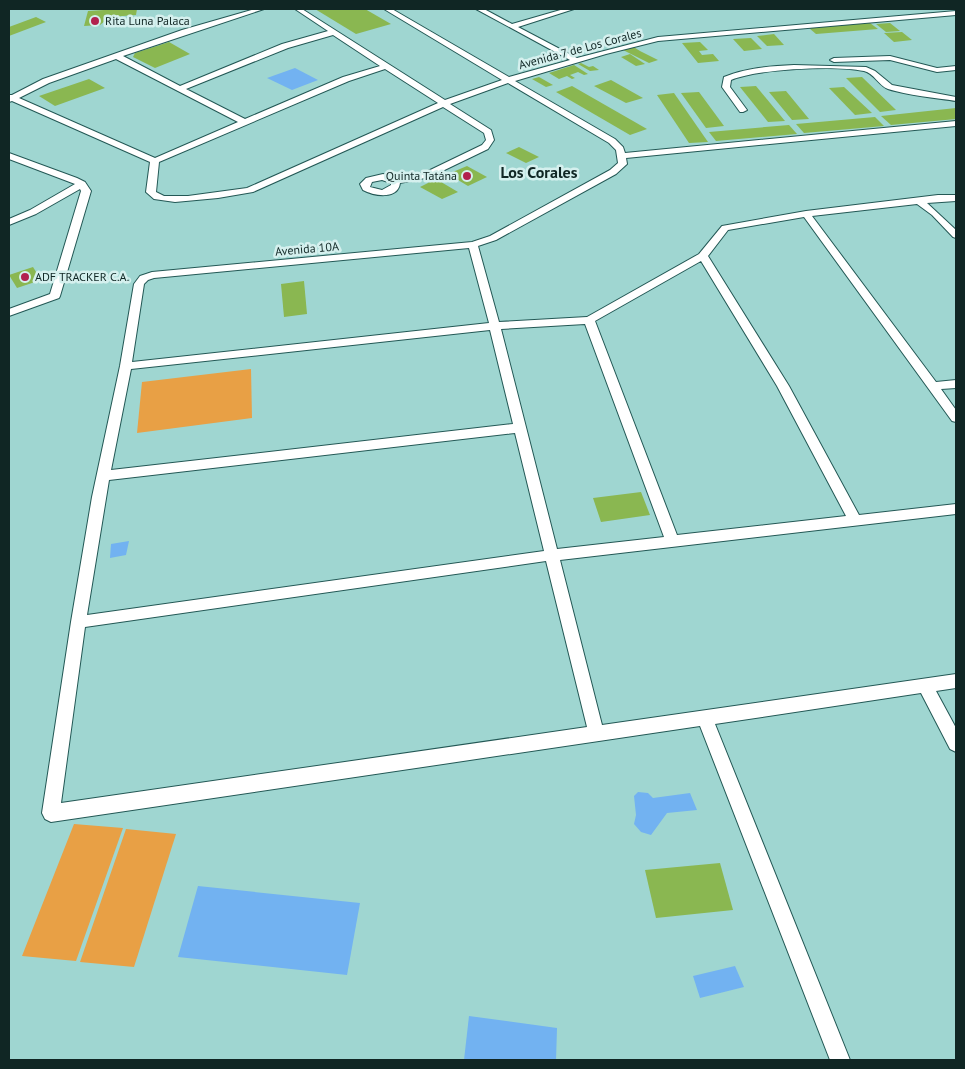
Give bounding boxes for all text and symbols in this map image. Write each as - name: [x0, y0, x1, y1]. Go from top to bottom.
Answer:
- place label: Rita Luna Palaca: [105, 13, 190, 28]
- marker: Rita Luna Palaca: [89, 15, 101, 27]
- street label: Avenida 7 de Los Corales: [517, 25, 643, 72]
- district label: Los Corales: [501, 162, 578, 182]
- place label: Quinta Tatána: [386, 168, 457, 183]
- marker: Quinta Tatána: [461, 170, 473, 182]
- street label: Avenida 10A: [275, 238, 339, 259]
- place label: ADF TRACKER C.A.: [35, 269, 129, 284]
- marker: ADF TRACKER C.A.: [19, 271, 31, 283]

